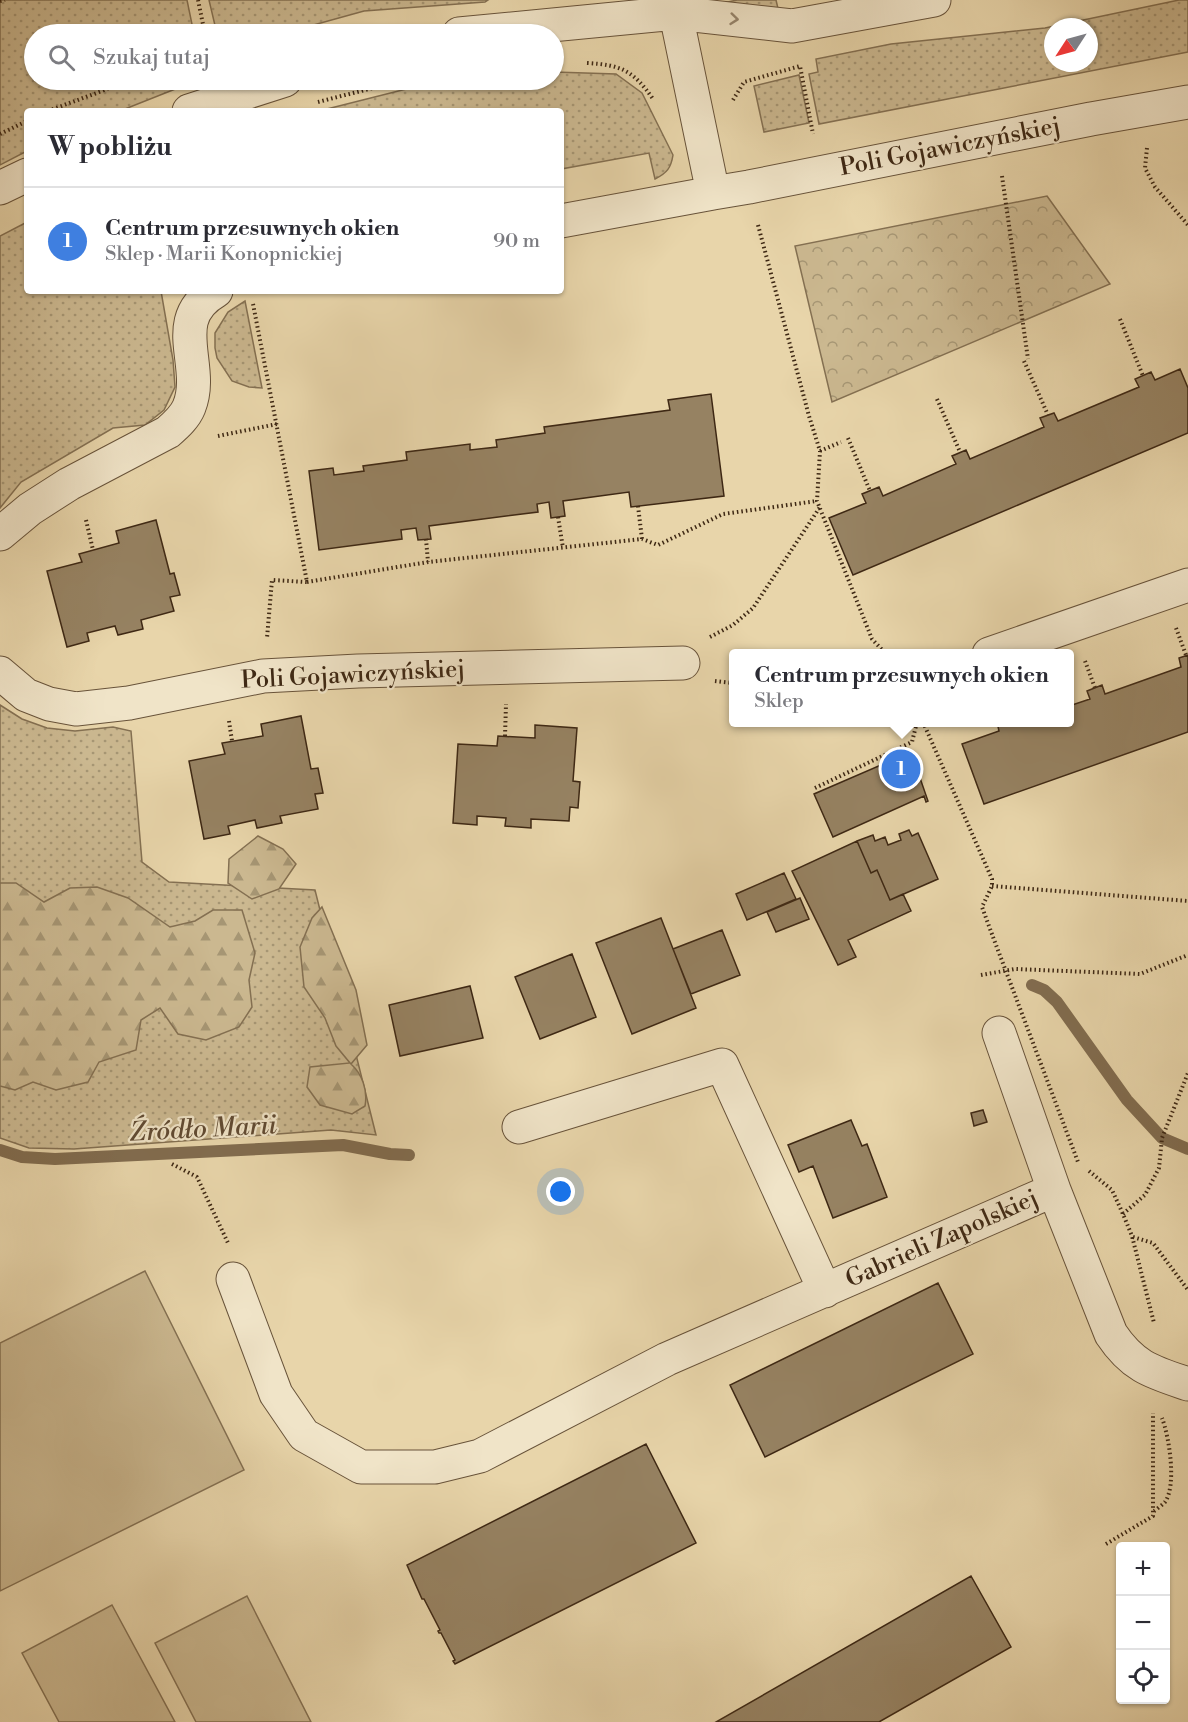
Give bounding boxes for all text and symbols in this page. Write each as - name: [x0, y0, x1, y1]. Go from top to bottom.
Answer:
- one-way arrow: [729, 12, 738, 25]
- north arrow: [1044, 18, 1098, 72]
- search box: [24, 24, 564, 90]
- icon: search: [45, 41, 78, 74]
- text: Szukaj tutaj: [93, 44, 210, 71]
- street label: Poli Gojawiczyńskiej: [837, 111, 1063, 183]
- text: W pobliżu: [48, 131, 172, 163]
- text: Centrum przesuwnych okien: [105, 215, 399, 242]
- text: 1: [63, 229, 72, 254]
- text: 90 m: [493, 229, 540, 254]
- text: Sklep · Marii Konopnickiej: [105, 242, 343, 267]
- popup: [729, 649, 1074, 727]
- street label: Poli Gojawiczyńskiej: [240, 654, 466, 696]
- text: Centrum przesuwnych okien: [754, 662, 1049, 689]
- text: Sklep: [754, 689, 804, 714]
- pin: 1: [882, 746, 920, 792]
- water label: Źródło Marii: [128, 1107, 278, 1149]
- your location: [546, 1177, 575, 1206]
- street label: Gabrieli Zapolskiej: [841, 1183, 1043, 1295]
- map controls: [1116, 1542, 1170, 1704]
- button: +: [1116, 1542, 1170, 1596]
- button: −: [1116, 1596, 1170, 1650]
- button: locate: [1116, 1650, 1170, 1704]

